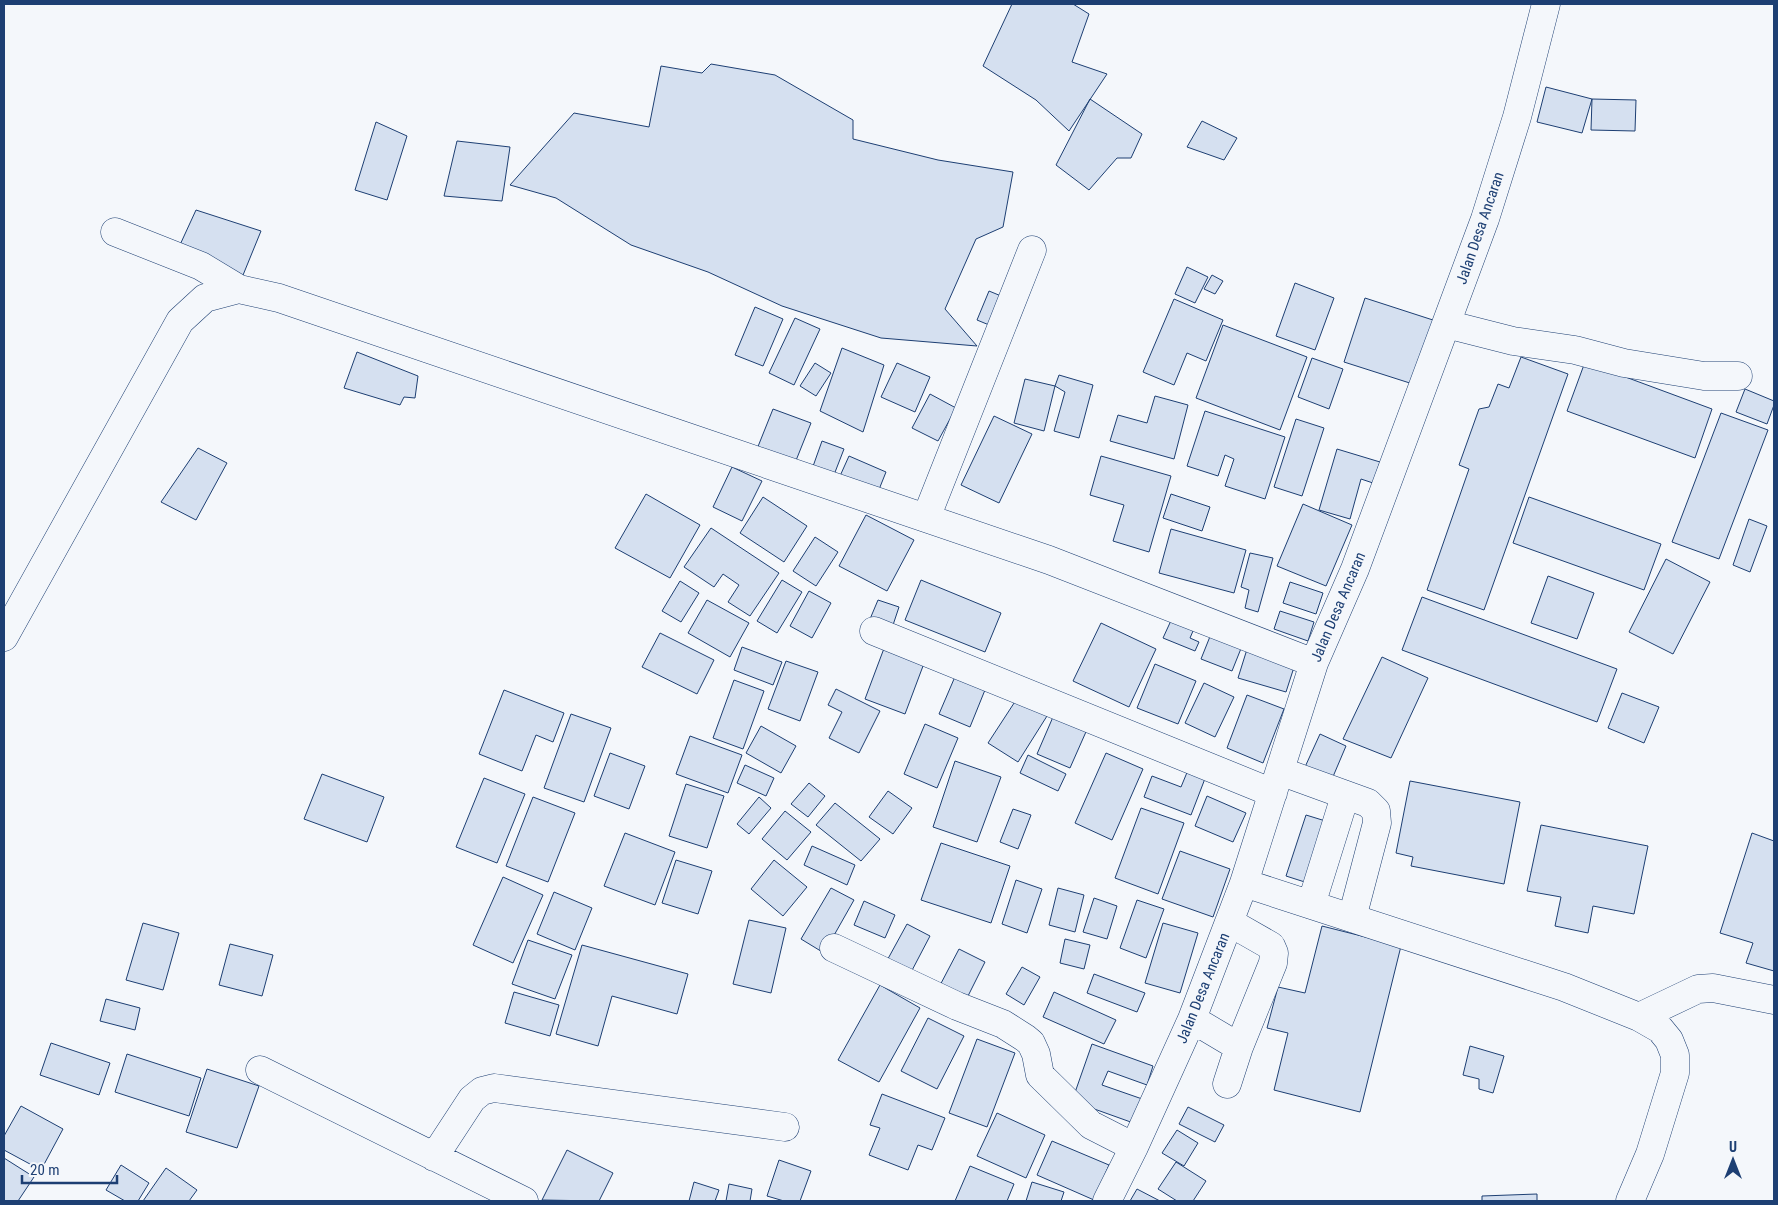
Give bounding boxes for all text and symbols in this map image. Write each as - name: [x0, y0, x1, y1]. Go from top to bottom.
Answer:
- street label: Jalan Desa Ancaran: [1452, 169, 1508, 287]
- street label: Jalan Desa Ancaran: [1307, 549, 1369, 665]
- street label: Jalan Desa Ancaran: [1173, 930, 1233, 1046]
- north arrow: [1708, 1135, 1758, 1185]
- text: U: [1729, 1139, 1737, 1155]
- scale bar: [22, 1152, 118, 1184]
- text: 20 m: [30, 1161, 60, 1179]

